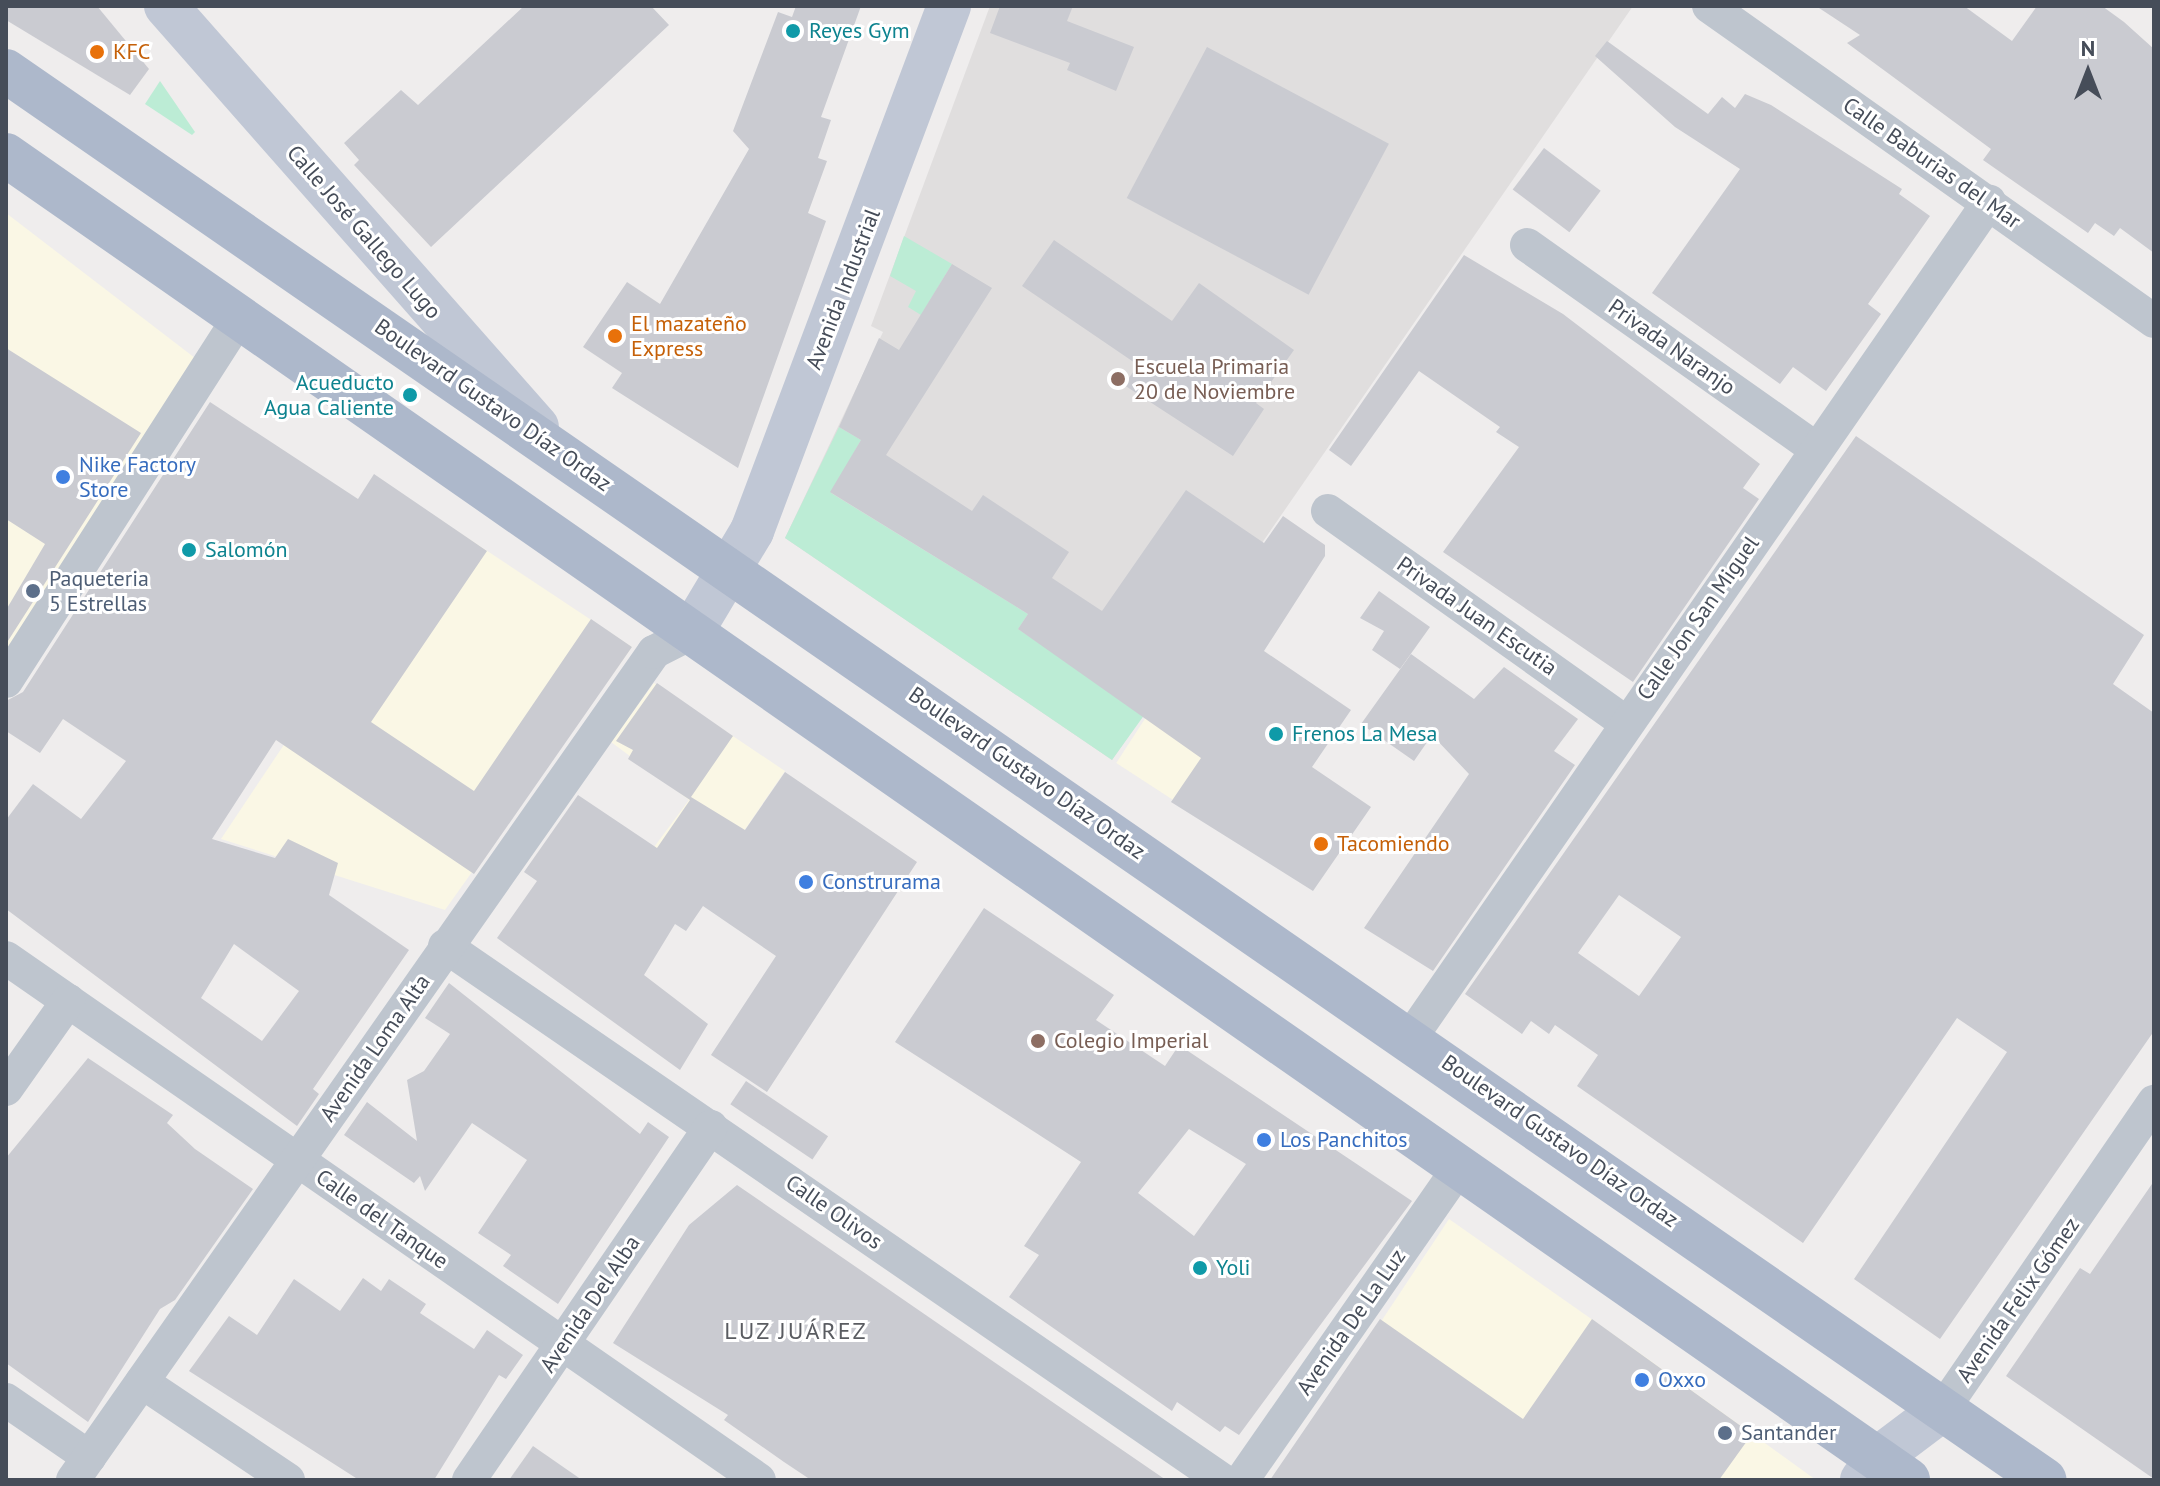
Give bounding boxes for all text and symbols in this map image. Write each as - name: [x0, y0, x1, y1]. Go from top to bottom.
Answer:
- place label: Reyes Gym: [809, 18, 910, 44]
- marker: Reyes Gym: [784, 22, 802, 40]
- north arrow: [2048, 32, 2128, 112]
- text: N: [2081, 34, 2095, 62]
- place label: KFC: [113, 39, 150, 65]
- marker: KFC: [88, 43, 106, 61]
- street label: Calle Baburias del Mar: [1838, 92, 2026, 234]
- street label: Calle José Gallego Lugo: [281, 140, 447, 324]
- street label: Avenida Industrial: [800, 205, 886, 373]
- street label: Privada Naranjo: [1603, 293, 1741, 401]
- place label: El mazateño Express: [631, 310, 747, 362]
- street label: Boulevard Gustavo Díaz Ordaz: [369, 313, 617, 497]
- marker: El mazateño Express: [606, 327, 624, 345]
- place label: Escuela Primaria 20 de Noviembre: [1134, 353, 1295, 404]
- place label: Acueducto Agua Caliente: [264, 369, 394, 420]
- marker: Escuela Primaria 20 de Noviembre: [1109, 370, 1127, 388]
- marker: Acueducto Agua Caliente: [401, 386, 419, 404]
- place label: Nike Factory Store: [79, 451, 196, 502]
- marker: Nike Factory Store: [54, 468, 72, 486]
- street label: Calle Jon San Miguel: [1632, 531, 1764, 705]
- place label: Salomón: [205, 537, 287, 563]
- marker: Salomón: [180, 541, 198, 559]
- street label: Privada Juan Escutia: [1392, 551, 1562, 681]
- place label: Paqueteria 5 Estrellas: [49, 565, 149, 616]
- marker: Paqueteria 5 Estrellas: [24, 582, 42, 600]
- street label: Boulevard Gustavo Díaz Ordaz: [903, 681, 1151, 865]
- place label: Frenos La Mesa: [1292, 721, 1437, 747]
- marker: Frenos La Mesa: [1267, 725, 1285, 743]
- place label: Tacomiendo: [1337, 831, 1450, 857]
- marker: Tacomiendo: [1312, 835, 1330, 853]
- place label: Construrama: [822, 869, 941, 895]
- marker: Construrama: [797, 873, 815, 891]
- street label: Avenida Loma Alta: [314, 969, 436, 1127]
- place label: Colegio Imperial: [1054, 1028, 1208, 1054]
- marker: Colegio Imperial: [1029, 1032, 1047, 1050]
- street label: Boulevard Gustavo Díaz Ordaz: [1436, 1049, 1684, 1233]
- place label: Los Panchitos: [1280, 1127, 1408, 1153]
- marker: Los Panchitos: [1255, 1131, 1273, 1149]
- street label: Calle del Tanque: [311, 1163, 453, 1275]
- street label: Calle Olivos: [781, 1169, 887, 1255]
- street label: Avenida Felix Gómez: [1951, 1212, 2085, 1388]
- street label: Avenida Del Alba: [534, 1230, 646, 1378]
- street label: Avenida De La Luz: [1291, 1244, 1411, 1400]
- place label: Yoli: [1216, 1255, 1251, 1281]
- marker: Yoli: [1191, 1259, 1209, 1277]
- district label: LUZ JUÁREZ: [724, 1317, 868, 1345]
- place label: Oxxo: [1658, 1367, 1706, 1393]
- marker: Oxxo: [1633, 1371, 1651, 1389]
- place label: Santander: [1741, 1420, 1837, 1446]
- marker: Santander: [1716, 1424, 1734, 1442]

